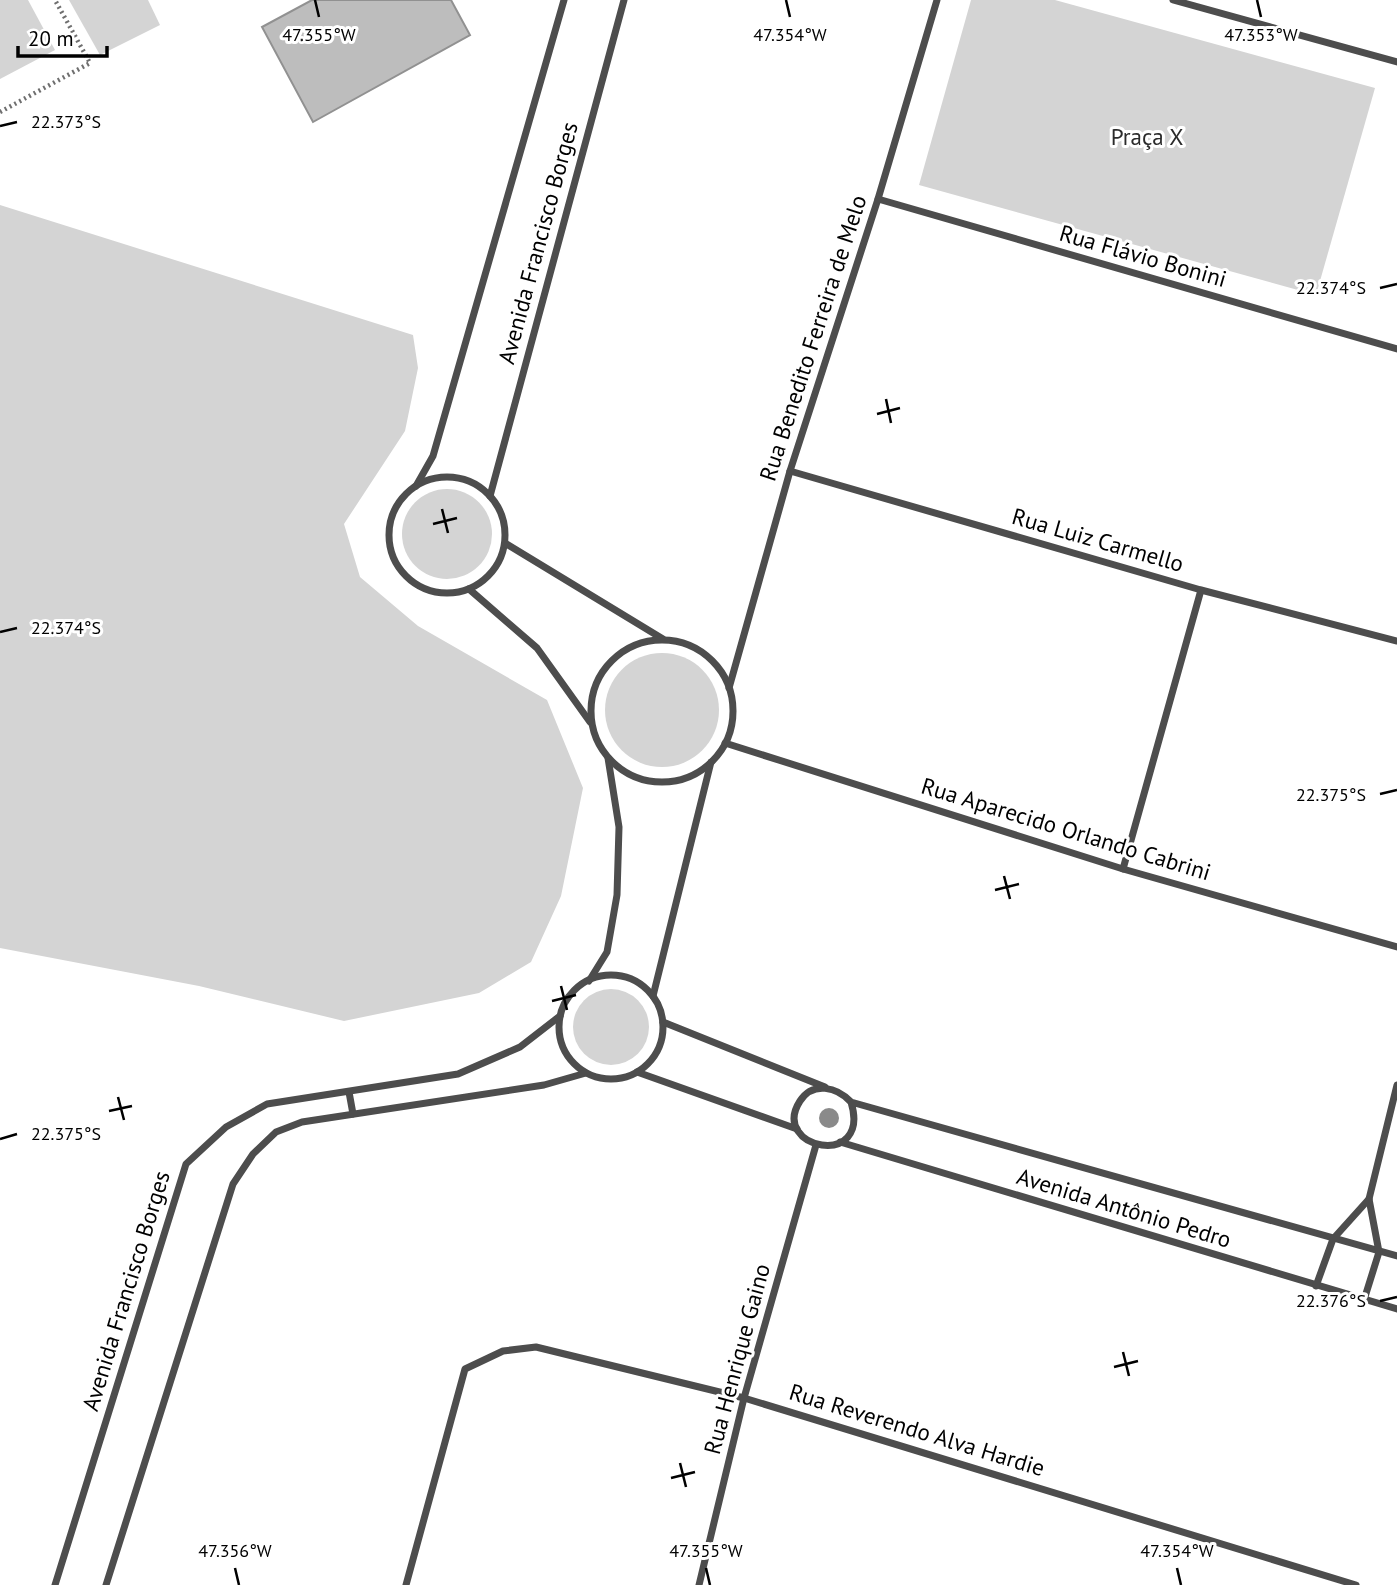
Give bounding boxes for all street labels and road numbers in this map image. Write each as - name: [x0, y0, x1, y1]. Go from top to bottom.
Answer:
- street label: Avenida Francisco Borges: [491, 119, 584, 367]
- street label: Rua Benedito Ferreira de Melo: [753, 191, 872, 484]
- street label: Rua Flávio Bonini: [1056, 218, 1230, 293]
- street label: Rua Luiz Carmello: [1009, 501, 1187, 578]
- street label: Rua Aparecido Orlando Cabrini: [918, 771, 1214, 886]
- street label: Avenida Antônio Pedro: [1014, 1161, 1235, 1254]
- street label: Avenida Francisco Borges: [75, 1167, 176, 1414]
- street label: Rua Henrique Gaino: [697, 1260, 776, 1457]
- street label: Rua Reverendo Alva Hardie: [786, 1377, 1048, 1482]

